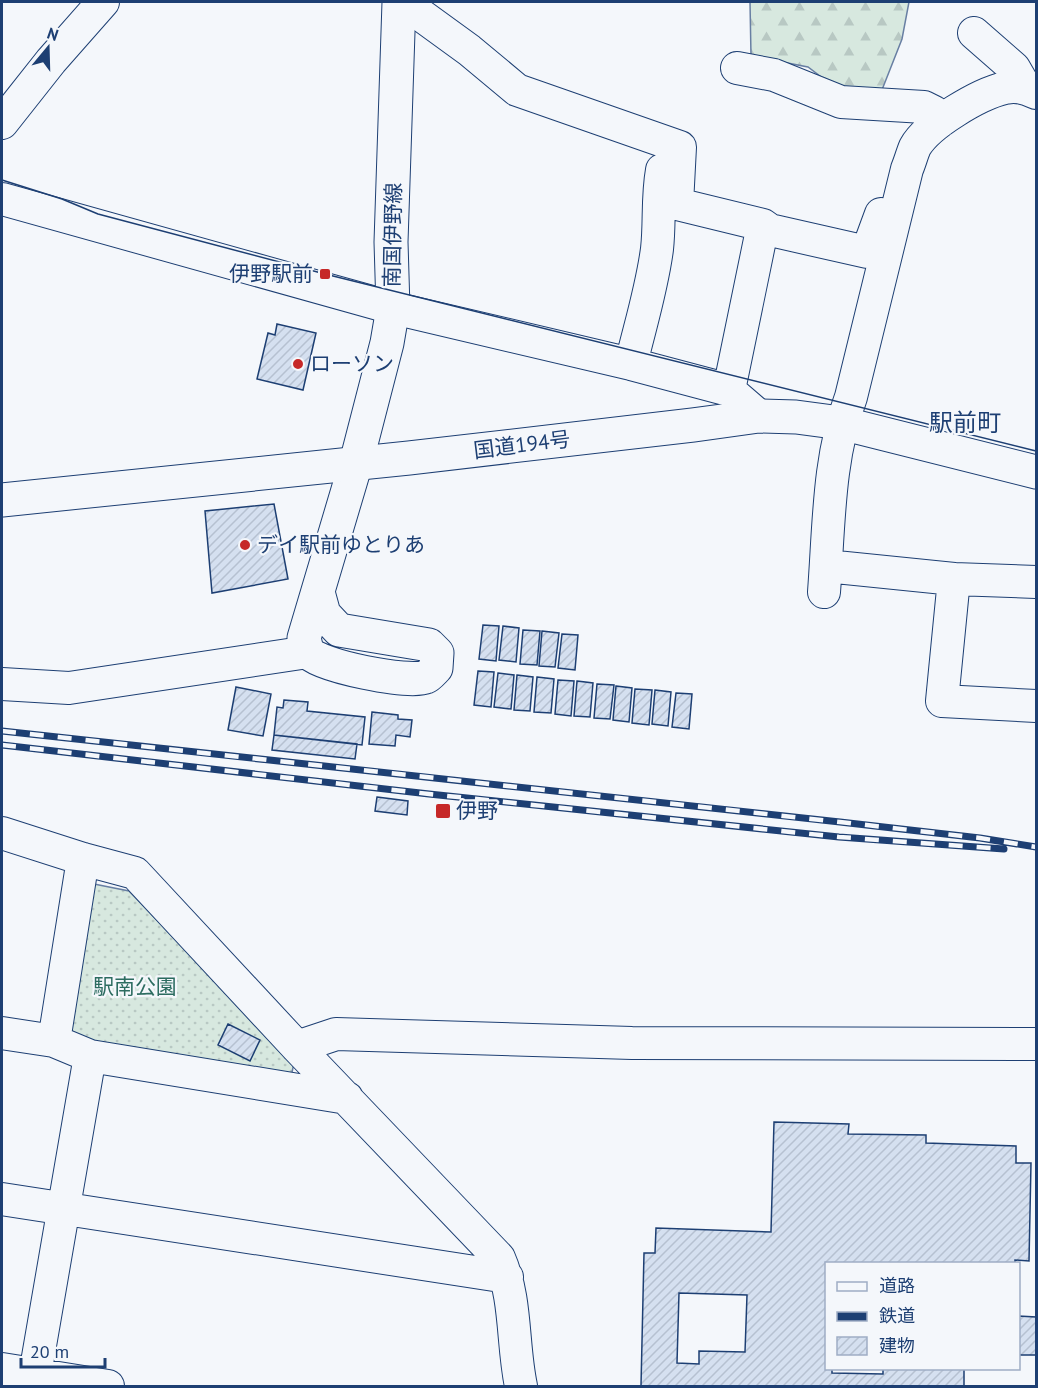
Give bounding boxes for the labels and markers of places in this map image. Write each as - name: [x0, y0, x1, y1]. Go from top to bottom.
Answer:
- place label: 伊野駅前: [229, 260, 313, 287]
- marker: 伊野駅前: [318, 267, 332, 281]
- place label: ローソン: [310, 350, 394, 377]
- marker: ローソン: [291, 357, 305, 371]
- place label: デイ駅前ゆとりあ: [257, 531, 425, 558]
- marker: デイ駅前ゆとりあ: [238, 538, 252, 552]
- place label: 伊野: [456, 797, 498, 824]
- marker: 伊野: [434, 802, 452, 820]

